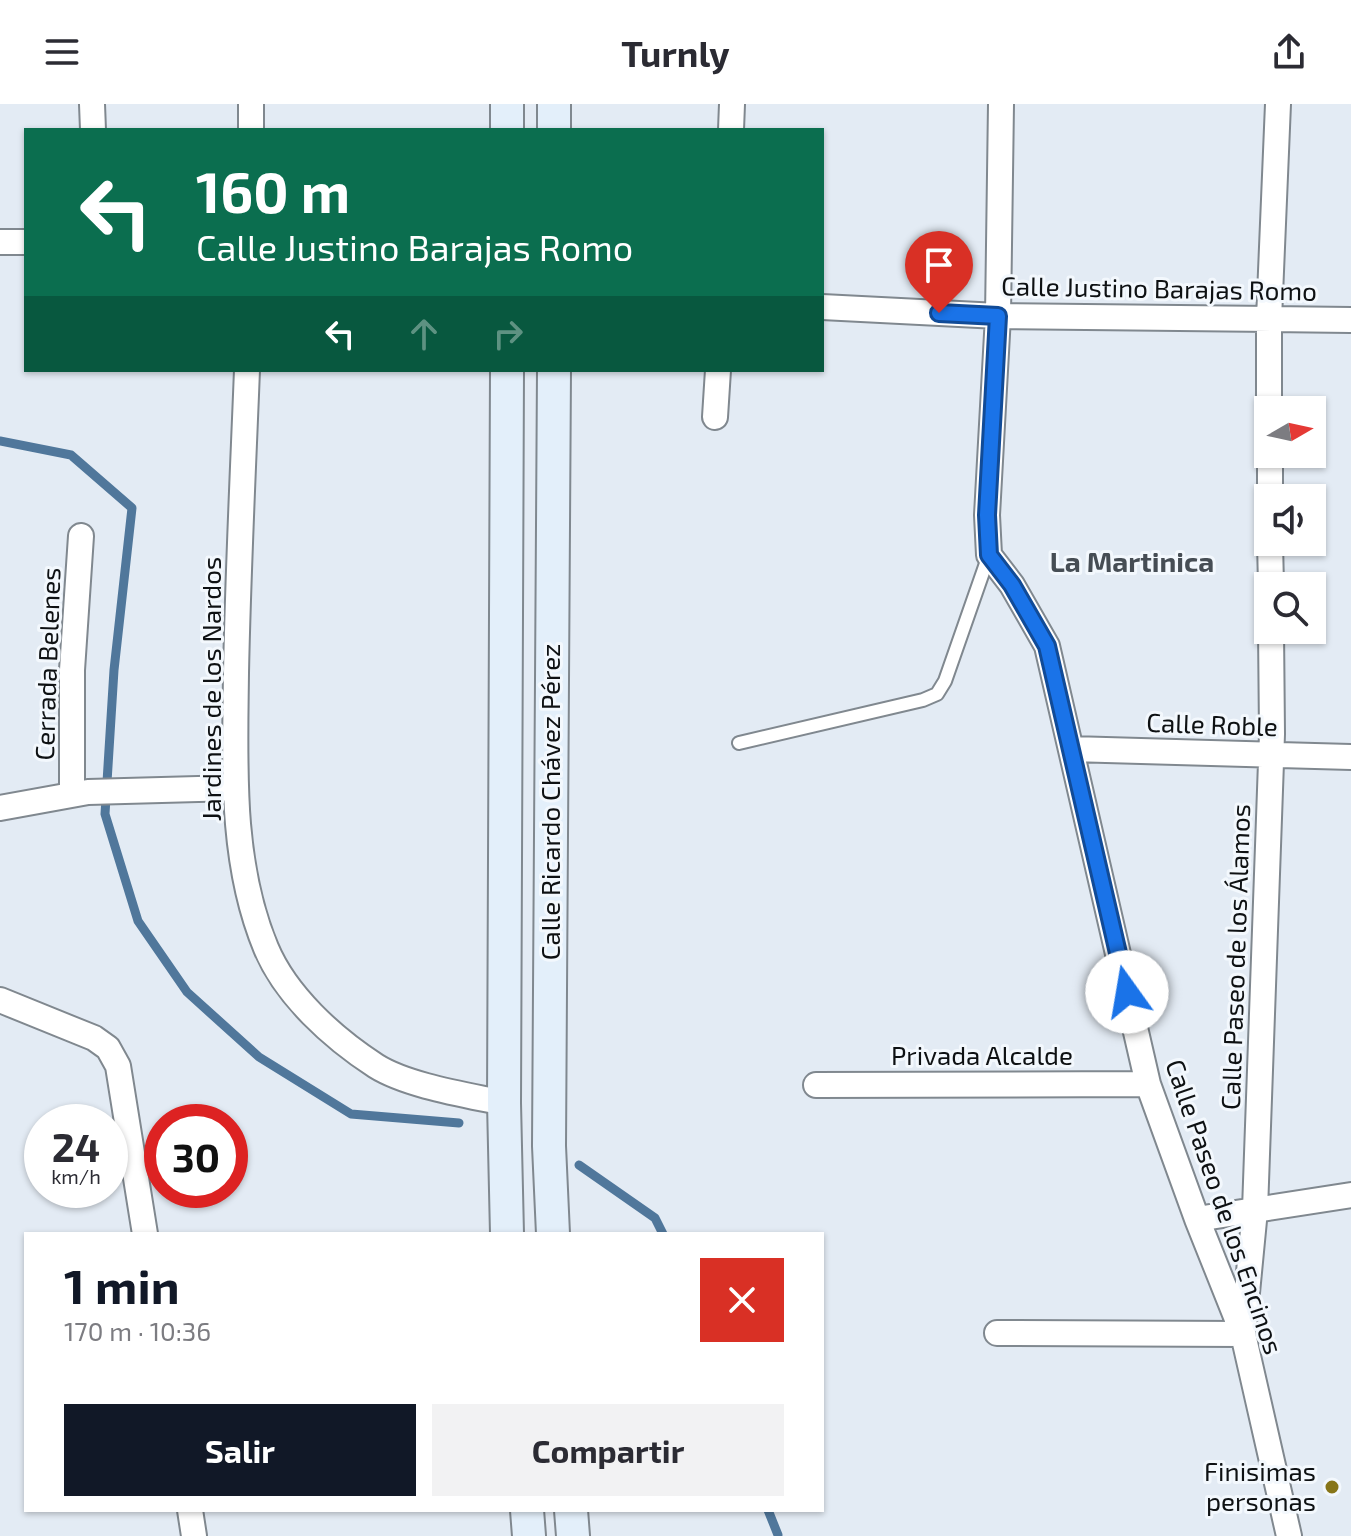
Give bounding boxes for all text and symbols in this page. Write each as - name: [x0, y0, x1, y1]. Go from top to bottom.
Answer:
- icon: menu: [40, 30, 84, 74]
- icon: share: [1267, 30, 1311, 74]
- text: Turnly: [621, 31, 730, 74]
- text: 160 m: [196, 157, 350, 224]
- icon: left: [64, 160, 168, 264]
- text: Calle Justino Barajas Romo: [196, 225, 633, 268]
- pin: [905, 231, 973, 313]
- icon: arrive: [917, 243, 961, 287]
- street label: Calle Justino Barajas Romo: [1001, 269, 1317, 306]
- icon: left: [318, 312, 362, 356]
- icon: ahead: [402, 312, 446, 356]
- icon: right: [486, 312, 530, 356]
- north arrow: [1254, 396, 1326, 468]
- map controls: [1254, 396, 1326, 644]
- button: sound: [1254, 484, 1326, 556]
- district label: La Martinica: [1050, 544, 1214, 578]
- street label: Jardines de los Nardos: [195, 557, 226, 821]
- street label: Cerrada Belenes: [28, 567, 65, 761]
- button: search: [1254, 572, 1326, 644]
- street label: Calle Ricardo Chávez Pérez: [534, 644, 565, 960]
- street label: Calle Roble: [1146, 706, 1278, 741]
- street label: Calle Paseo de los Álamos: [1214, 803, 1255, 1110]
- position arrow: [1085, 950, 1169, 1034]
- street label: Privada Alcalde: [891, 1039, 1073, 1070]
- street label: Calle Paseo de los Encinos: [1160, 1055, 1290, 1358]
- speed limit sign: 30: [144, 1104, 248, 1208]
- text: 24: [52, 1122, 100, 1170]
- text: km/h: [51, 1164, 101, 1188]
- text: 1 min: [64, 1256, 180, 1314]
- button: close: [700, 1258, 784, 1342]
- text: 170 m · 10:36: [64, 1315, 211, 1346]
- button: Salir: [64, 1404, 416, 1496]
- button: Compartir: [432, 1404, 784, 1496]
- place label: Finisimas personas: [1204, 1455, 1316, 1516]
- marker: Finisimas personas: [1323, 1478, 1341, 1496]

